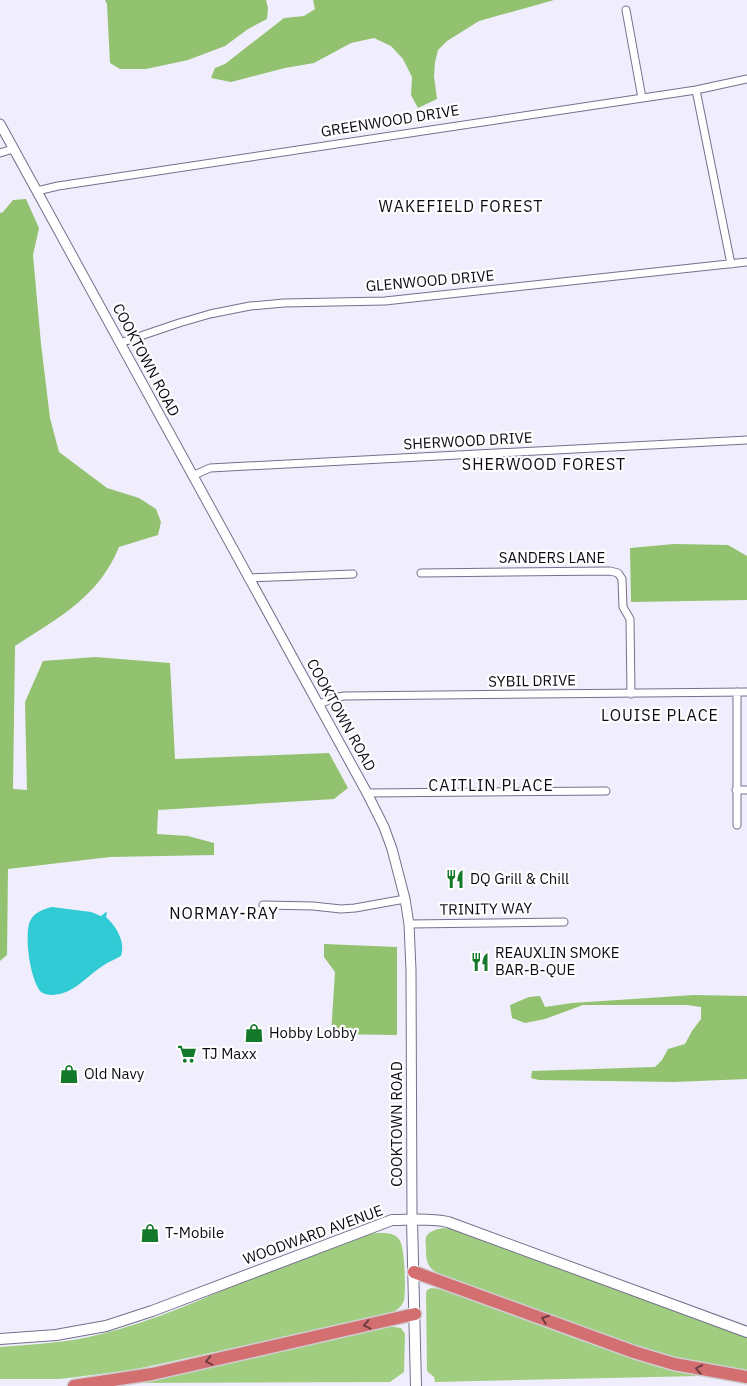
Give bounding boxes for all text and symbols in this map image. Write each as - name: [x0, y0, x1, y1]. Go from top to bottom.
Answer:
- street label: GREENWOOD DRIVE: [319, 100, 460, 141]
- district label: WAKEFIELD FOREST: [379, 196, 543, 216]
- street label: GLENWOOD DRIVE: [365, 265, 495, 296]
- street label: COOKTOWN ROAD: [109, 300, 184, 420]
- street label: SHERWOOD DRIVE: [403, 428, 533, 453]
- district label: SHERWOOD FOREST: [462, 454, 626, 474]
- street label: SANDERS LANE: [499, 548, 605, 567]
- street label: COOKTOWN ROAD: [303, 655, 380, 774]
- street label: SYBIL DRIVE: [488, 670, 576, 691]
- district label: LOUISE PLACE: [601, 705, 719, 725]
- district label: CAITLIN PLACE: [428, 775, 554, 795]
- restaurant icon: DQ Grill & Chill: [444, 868, 466, 890]
- place label: DQ Grill & Chill: [470, 869, 569, 888]
- street label: TRINITY WAY: [439, 898, 533, 919]
- district label: NORMAY-RAY: [169, 903, 279, 923]
- place label: REAUXLIN SMOKE BAR-B-QUE: [495, 943, 620, 979]
- restaurant icon: REAUXLIN SMOKE BAR-B-QUE: [469, 951, 491, 973]
- shop icon: Hobby Lobby: [243, 1022, 265, 1044]
- place label: Hobby Lobby: [269, 1023, 357, 1042]
- supermarket icon: TJ Maxx: [176, 1043, 198, 1065]
- place label: TJ Maxx: [202, 1044, 257, 1063]
- street label: COOKTOWN ROAD: [387, 1061, 406, 1187]
- shop icon: Old Navy: [58, 1063, 80, 1085]
- place label: Old Navy: [84, 1064, 145, 1083]
- street label: WOODWARD AVENUE: [240, 1200, 385, 1269]
- shop icon: T-Mobile: [139, 1222, 161, 1244]
- place label: T-Mobile: [165, 1223, 224, 1242]
- one-way arrow: [541, 1315, 549, 1325]
- one-way arrow: [363, 1319, 372, 1330]
- one-way arrow: [205, 1355, 214, 1366]
- one-way arrow: [695, 1364, 703, 1375]

